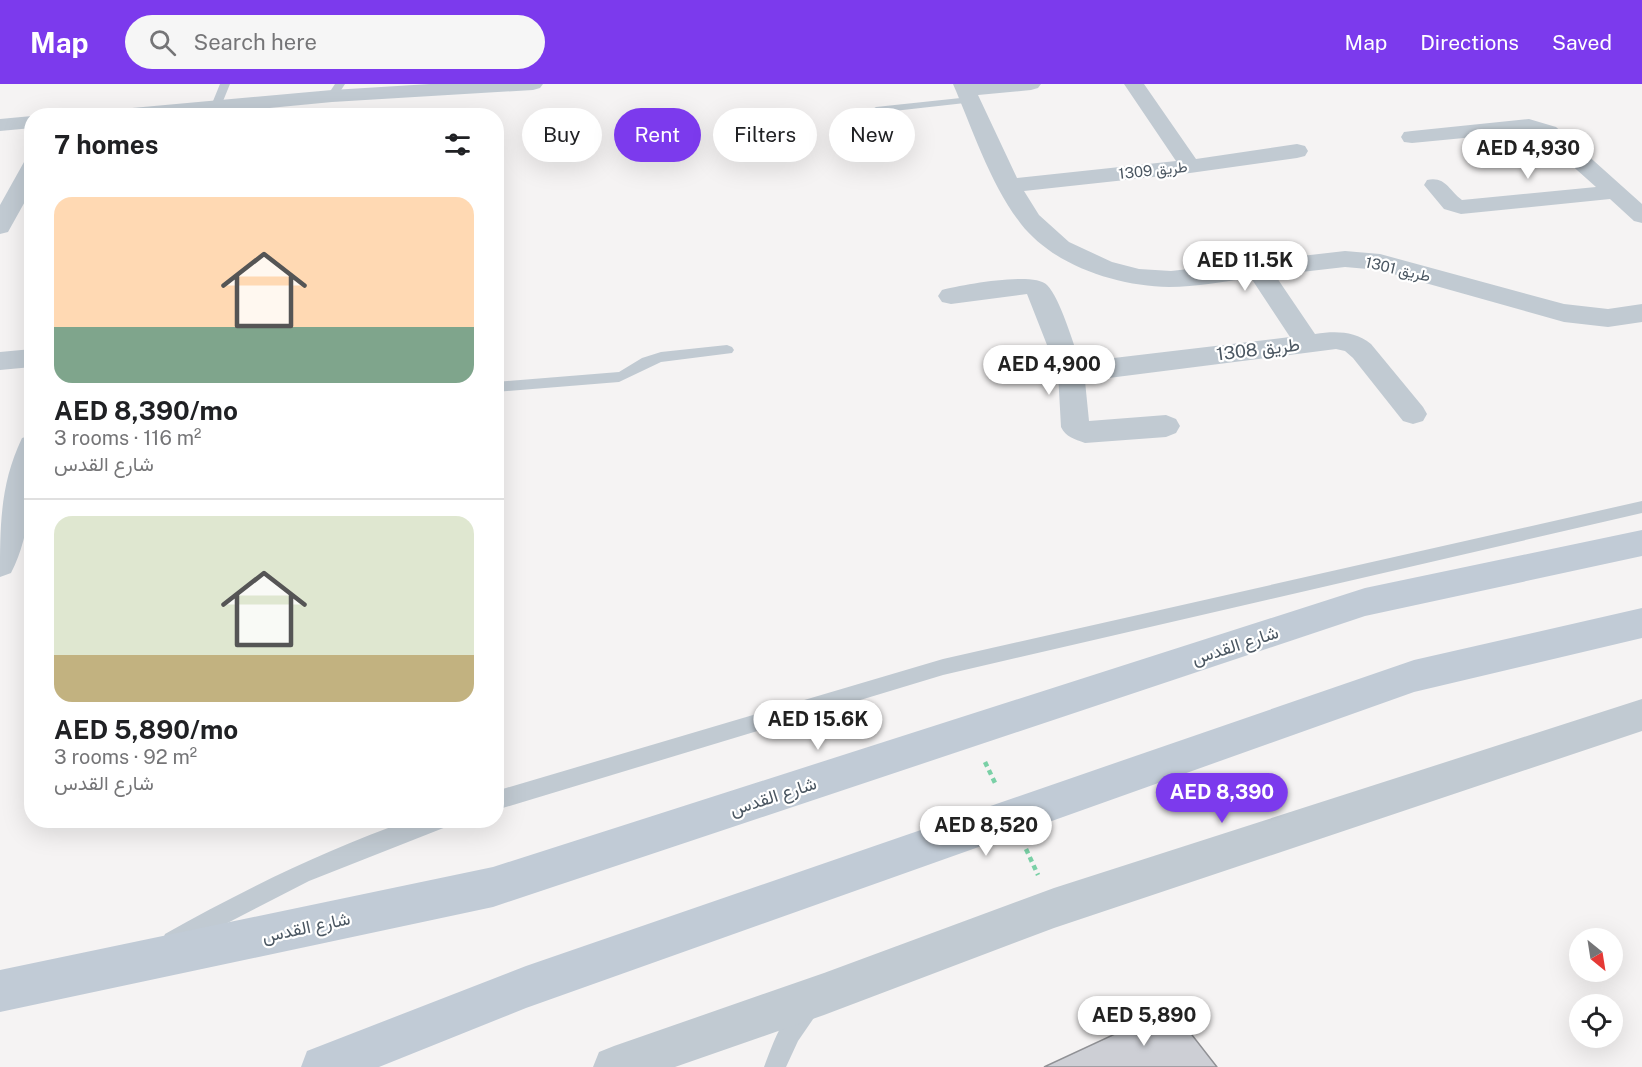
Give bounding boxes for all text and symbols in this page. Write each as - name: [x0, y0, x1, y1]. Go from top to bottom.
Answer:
- search box: [125, 15, 545, 69]
- text: Map: [30, 26, 89, 59]
- icon: search: [146, 26, 179, 59]
- text: Search here: [194, 29, 317, 55]
- text: Map: [1345, 30, 1387, 55]
- text: Directions: [1420, 30, 1519, 55]
- text: Saved: [1552, 30, 1612, 55]
- chip: Buy: [522, 108, 602, 162]
- chip: Rent: [614, 108, 701, 162]
- chip: Filters: [713, 108, 817, 162]
- chip: New: [829, 108, 915, 162]
- icon: filters: [441, 128, 474, 161]
- text: 7 homes: [54, 129, 158, 160]
- pin: AED 4,930: [1459, 129, 1597, 180]
- text: AED 4,930: [1476, 136, 1580, 160]
- street label: طريق 1309: [1118, 158, 1189, 184]
- icon: home: [210, 236, 318, 344]
- pin: AED 11.5K: [1176, 241, 1314, 292]
- text: AED 11.5K: [1197, 248, 1293, 272]
- street label: طريق 1301: [1363, 253, 1432, 287]
- street label: طريق 1308: [1215, 333, 1301, 366]
- pin: AED 4,900: [980, 345, 1118, 396]
- text: AED 4,900: [997, 352, 1101, 376]
- text: AED 8,390/mo: [54, 395, 238, 426]
- text: 3 rooms · 116 m²: [54, 426, 201, 450]
- text: شارع القدس: [54, 452, 154, 476]
- icon: home: [210, 555, 318, 663]
- street label: شارع القدس: [1189, 621, 1282, 671]
- pin: AED 15.6K: [749, 700, 887, 751]
- text: AED 15.6K: [767, 707, 869, 731]
- text: AED 5,890/mo: [54, 714, 238, 745]
- text: 3 rooms · 92 m²: [54, 745, 197, 769]
- text: شارع القدس: [54, 771, 154, 795]
- street label: شارع القدس: [727, 772, 820, 822]
- pin: AED 8,390: [1153, 773, 1291, 824]
- text: AED 8,390: [1170, 780, 1274, 804]
- pin: AED 8,520: [917, 806, 1055, 857]
- text: AED 8,520: [934, 813, 1038, 837]
- street label: شارع القدس: [260, 907, 352, 949]
- north arrow: [1569, 928, 1623, 982]
- map controls: [1569, 928, 1623, 1048]
- button: locate: [1569, 994, 1623, 1048]
- pin: AED 5,890: [1075, 996, 1213, 1047]
- text: AED 5,890: [1092, 1003, 1196, 1027]

